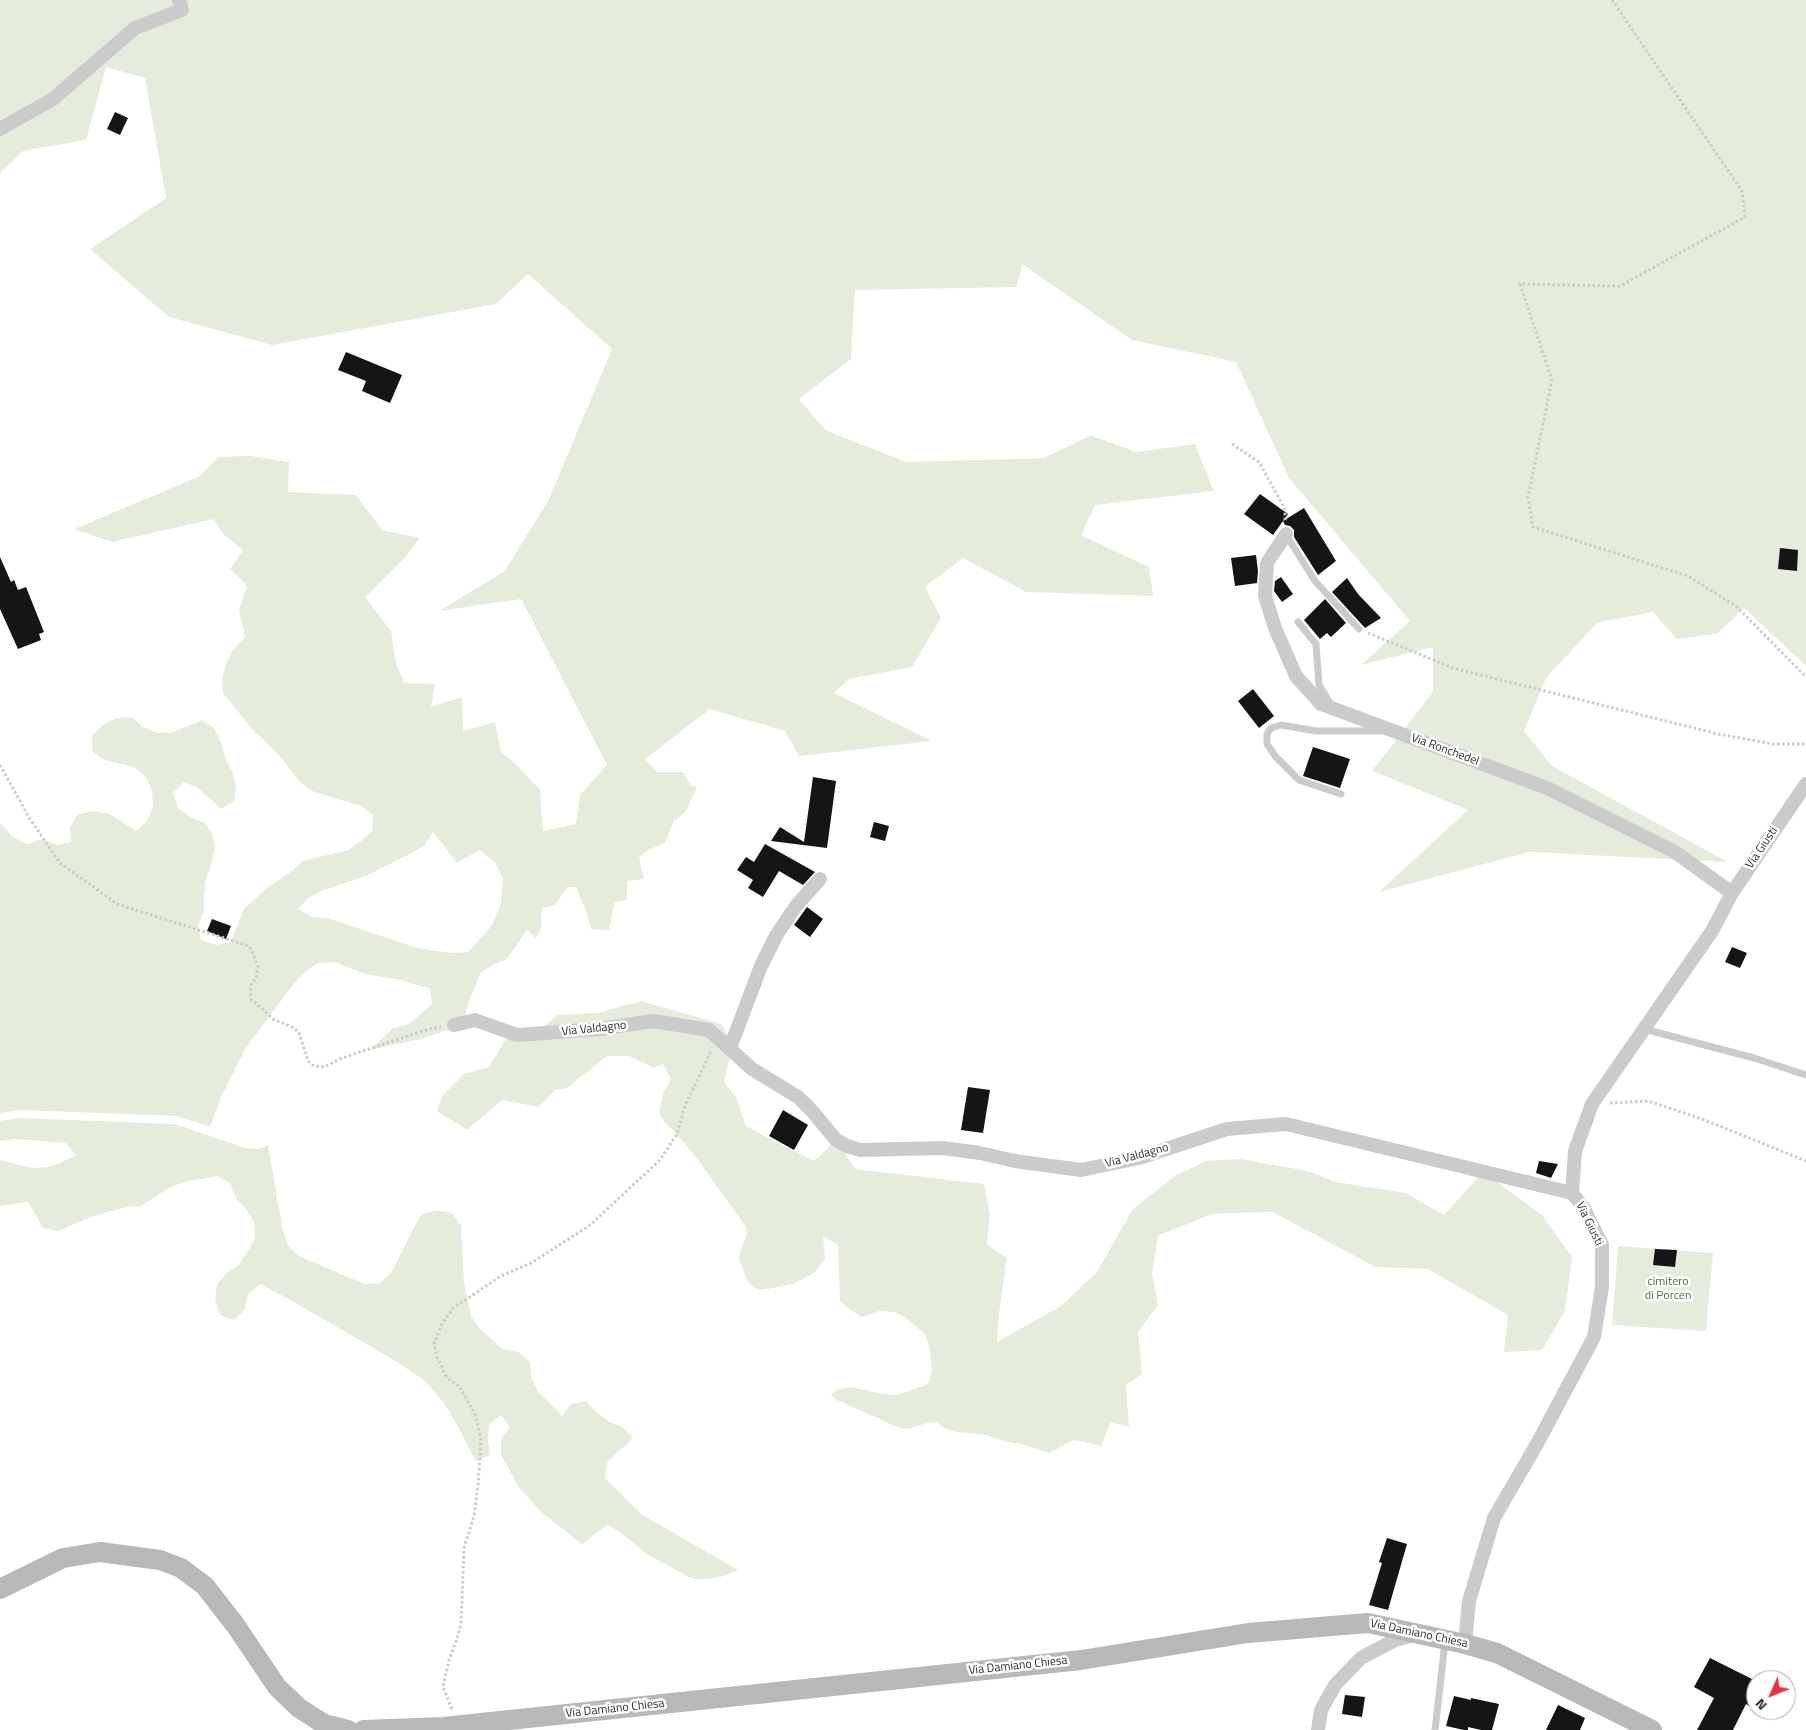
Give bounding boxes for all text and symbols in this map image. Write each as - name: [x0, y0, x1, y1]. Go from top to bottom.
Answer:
- street label: Via Ronchedel: [1409, 731, 1481, 769]
- street label: Via Giusti: [1743, 824, 1781, 872]
- street label: Via Valdagno: [561, 1018, 627, 1040]
- street label: Via Valdagno: [1104, 1141, 1170, 1171]
- street label: Via Giusti: [1572, 1200, 1606, 1248]
- park label: cimitero di Porcen: [1645, 1275, 1691, 1303]
- street label: Via Damiano Chiesa: [1369, 1617, 1469, 1651]
- street label: Via Damiano Chiesa: [968, 1654, 1068, 1678]
- north arrow: [1746, 1670, 1796, 1720]
- text: N: [1750, 1694, 1771, 1716]
- street label: Via Damiano Chiesa: [565, 1697, 665, 1721]

